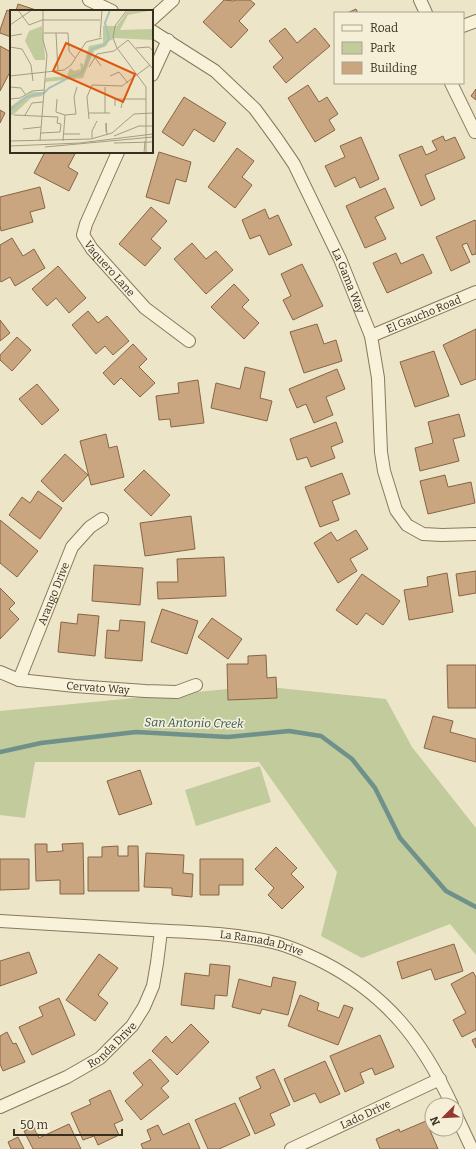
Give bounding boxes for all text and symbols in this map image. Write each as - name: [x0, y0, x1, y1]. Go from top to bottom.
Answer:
- inset map: [10, 10, 153, 153]
- legend: [334, 12, 464, 84]
- text: Road: [370, 21, 398, 35]
- text: Park: [370, 41, 396, 55]
- text: Building: [370, 61, 417, 75]
- street label: Vaquero Lane: [82, 238, 138, 299]
- street label: La Gama Way: [329, 246, 368, 315]
- street label: El Gaucho Road: [384, 292, 463, 335]
- street label: Arango Drive: [35, 560, 72, 627]
- street label: Cervato Way: [66, 679, 130, 696]
- water label: San Antonio Creek: [144, 715, 244, 731]
- street label: La Ramada Drive: [219, 928, 306, 958]
- street label: Ronda Drive: [85, 1020, 139, 1070]
- street label: Lado Drive: [338, 1097, 392, 1132]
- north arrow: [424, 1097, 464, 1137]
- scale bar: [14, 1111, 122, 1137]
- text: N: [427, 1114, 443, 1127]
- text: 50 m: [20, 1118, 49, 1132]

